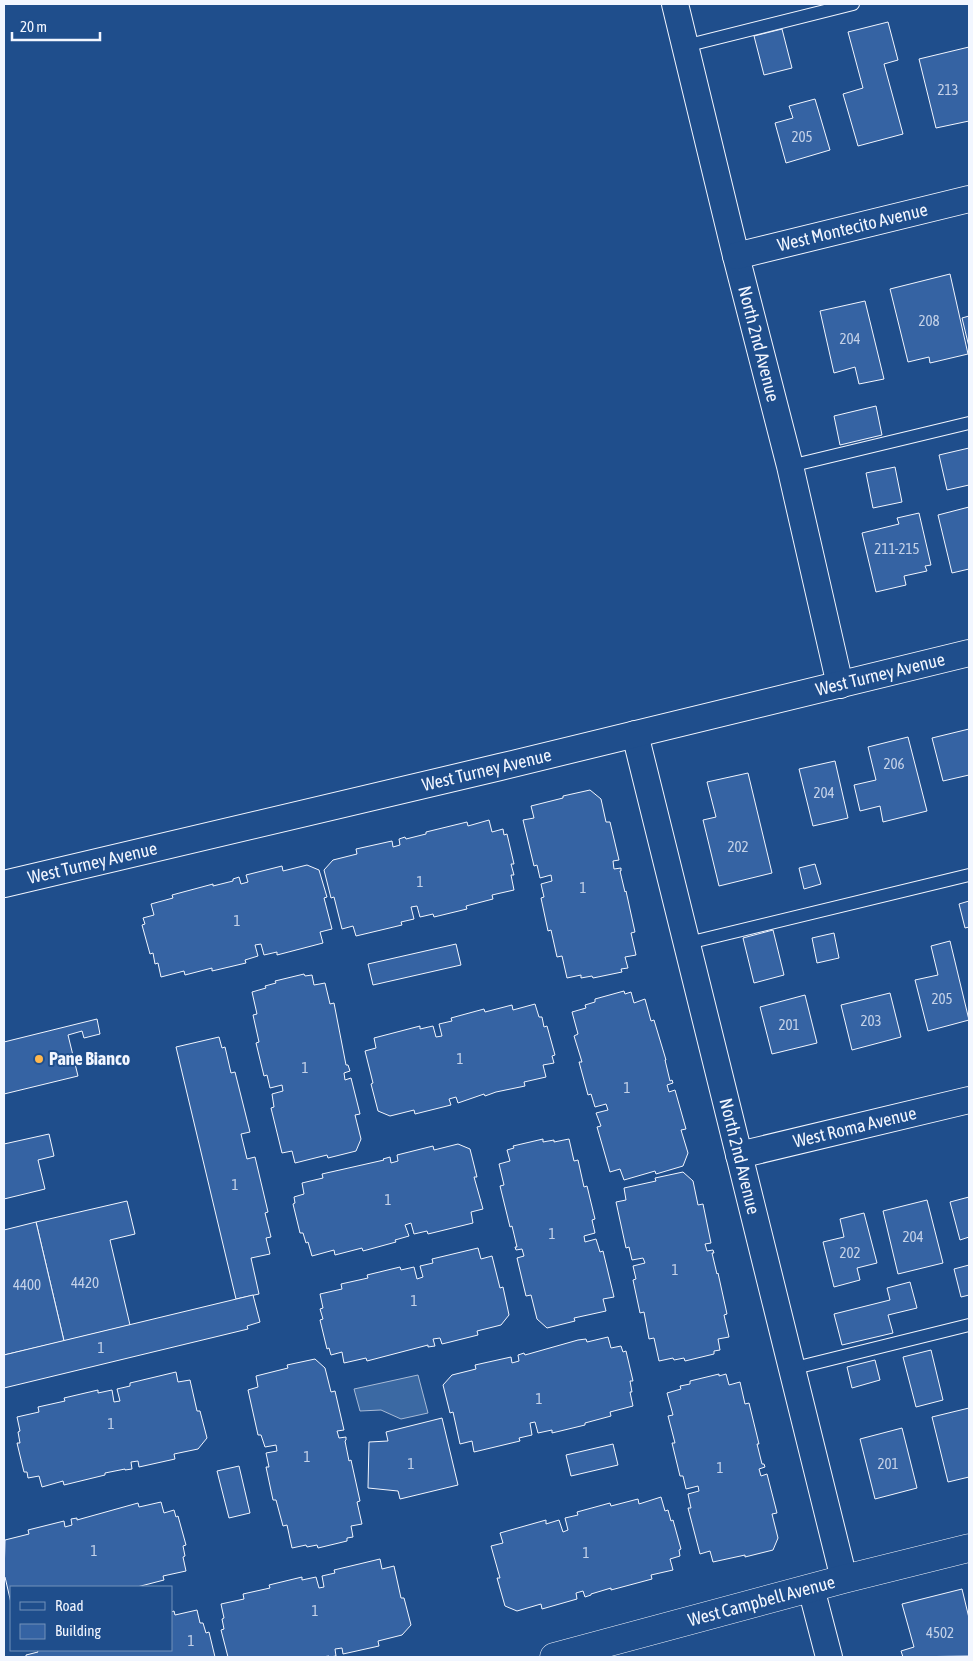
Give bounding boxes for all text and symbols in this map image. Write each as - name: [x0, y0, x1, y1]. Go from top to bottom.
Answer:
- scale bar: [12, 10, 100, 42]
- text: 20 m: [20, 18, 47, 35]
- house number: 213: [937, 81, 959, 98]
- house number: 205: [791, 128, 813, 145]
- street label: West Montecito Avenue: [775, 199, 930, 255]
- street label: North 2nd Avenue: [734, 284, 784, 404]
- house number: 208: [918, 312, 940, 329]
- house number: 204: [839, 330, 861, 347]
- house number: 211-215: [874, 540, 920, 557]
- street label: West Turney Avenue: [813, 648, 947, 700]
- street label: West Turney Avenue: [420, 744, 553, 795]
- house number: 206: [883, 755, 905, 772]
- house number: 204: [813, 784, 835, 801]
- street label: West Turney Avenue: [26, 837, 159, 888]
- house number: 202: [727, 838, 749, 855]
- house number: 1: [416, 873, 424, 890]
- house number: 1: [579, 879, 587, 896]
- house number: 1: [233, 912, 241, 929]
- house number: 205: [931, 990, 953, 1007]
- house number: 203: [860, 1012, 882, 1029]
- house number: 201: [778, 1016, 800, 1033]
- place label: Pane Bianco: [49, 1048, 130, 1069]
- house number: 1: [456, 1050, 464, 1067]
- marker: Pane Bianco: [33, 1053, 45, 1065]
- house number: 1: [301, 1059, 309, 1076]
- house number: 1: [623, 1079, 631, 1096]
- street label: North 2nd Avenue: [715, 1096, 764, 1216]
- street label: West Roma Avenue: [791, 1102, 918, 1152]
- house number: 1: [231, 1176, 239, 1193]
- house number: 1: [384, 1191, 392, 1208]
- house number: 1: [548, 1225, 556, 1242]
- house number: 204: [902, 1228, 924, 1245]
- house number: 202: [839, 1244, 861, 1261]
- house number: 1: [671, 1261, 679, 1278]
- house number: 4420: [71, 1274, 99, 1291]
- house number: 4400: [13, 1276, 41, 1293]
- house number: 1: [410, 1292, 418, 1309]
- house number: 1: [97, 1339, 105, 1356]
- house number: 1: [535, 1390, 543, 1407]
- house number: 1: [107, 1415, 115, 1432]
- house number: 1: [303, 1448, 311, 1465]
- house number: 1: [407, 1455, 415, 1472]
- house number: 201: [877, 1455, 899, 1472]
- house number: 1: [716, 1459, 724, 1476]
- house number: 1: [90, 1542, 98, 1559]
- house number: 1: [582, 1544, 590, 1561]
- street label: West Campbell Avenue: [686, 1571, 837, 1630]
- legend: [10, 1586, 172, 1651]
- text: Road: [55, 1597, 84, 1614]
- house number: 1: [311, 1602, 319, 1619]
- text: Building: [55, 1622, 101, 1639]
- house number: 4502: [926, 1624, 954, 1641]
- house number: 1: [187, 1632, 195, 1649]

